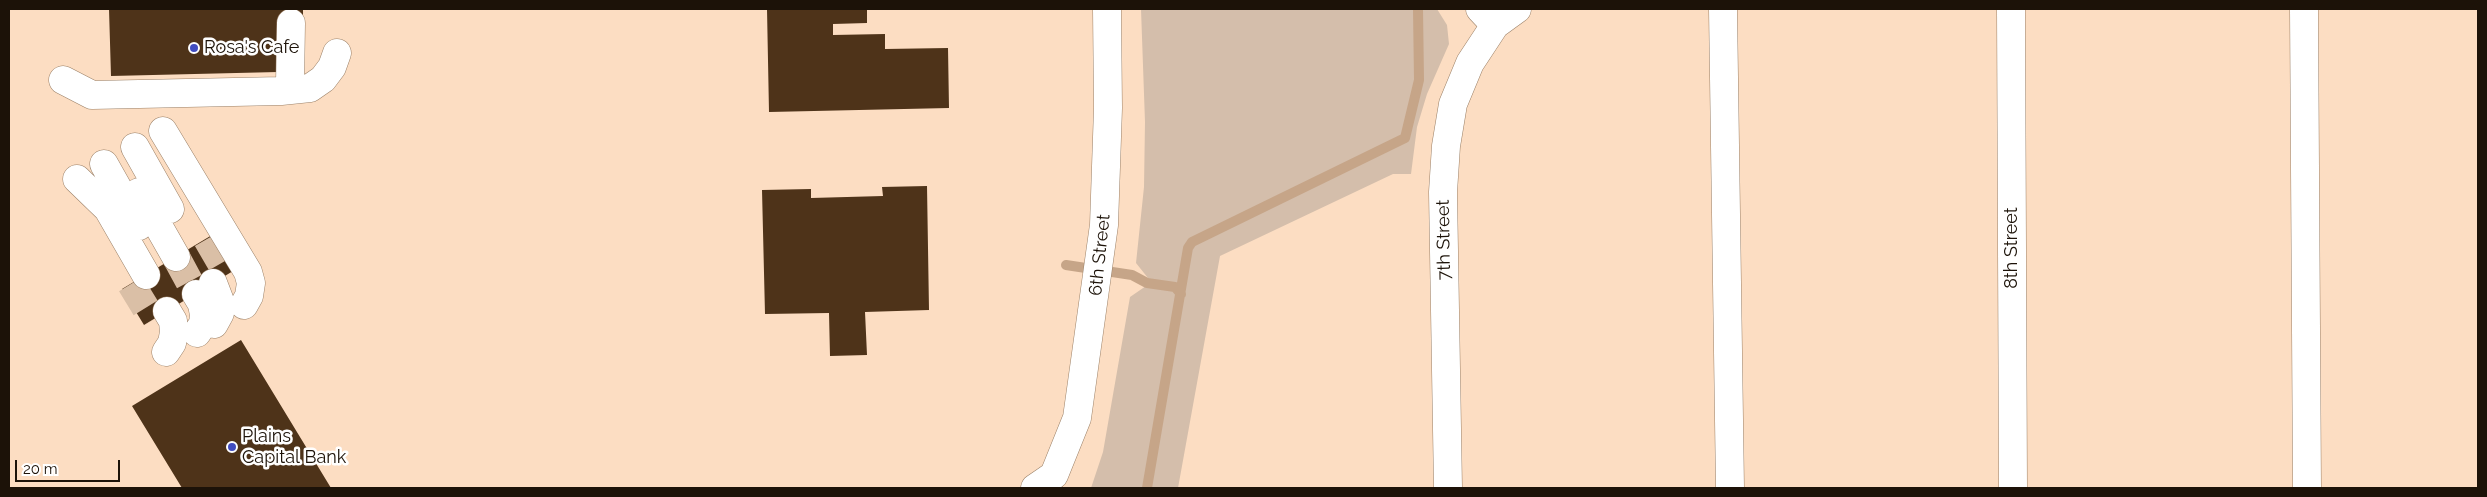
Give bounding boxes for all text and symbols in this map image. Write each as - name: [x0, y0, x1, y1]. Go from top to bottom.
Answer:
- place label: Rosa's Cafe: [204, 37, 299, 59]
- marker: Rosa's Cafe: [188, 42, 200, 54]
- street label: 7th Street: [1432, 199, 1456, 281]
- street label: 8th Street: [2001, 207, 2023, 289]
- street label: 6th Street: [1085, 213, 1115, 297]
- place label: Plains Capital Bank: [242, 426, 346, 468]
- marker: Plains Capital Bank: [226, 441, 238, 453]
- scale bar: [18, 450, 122, 482]
- text: 20 m: [23, 460, 58, 478]

